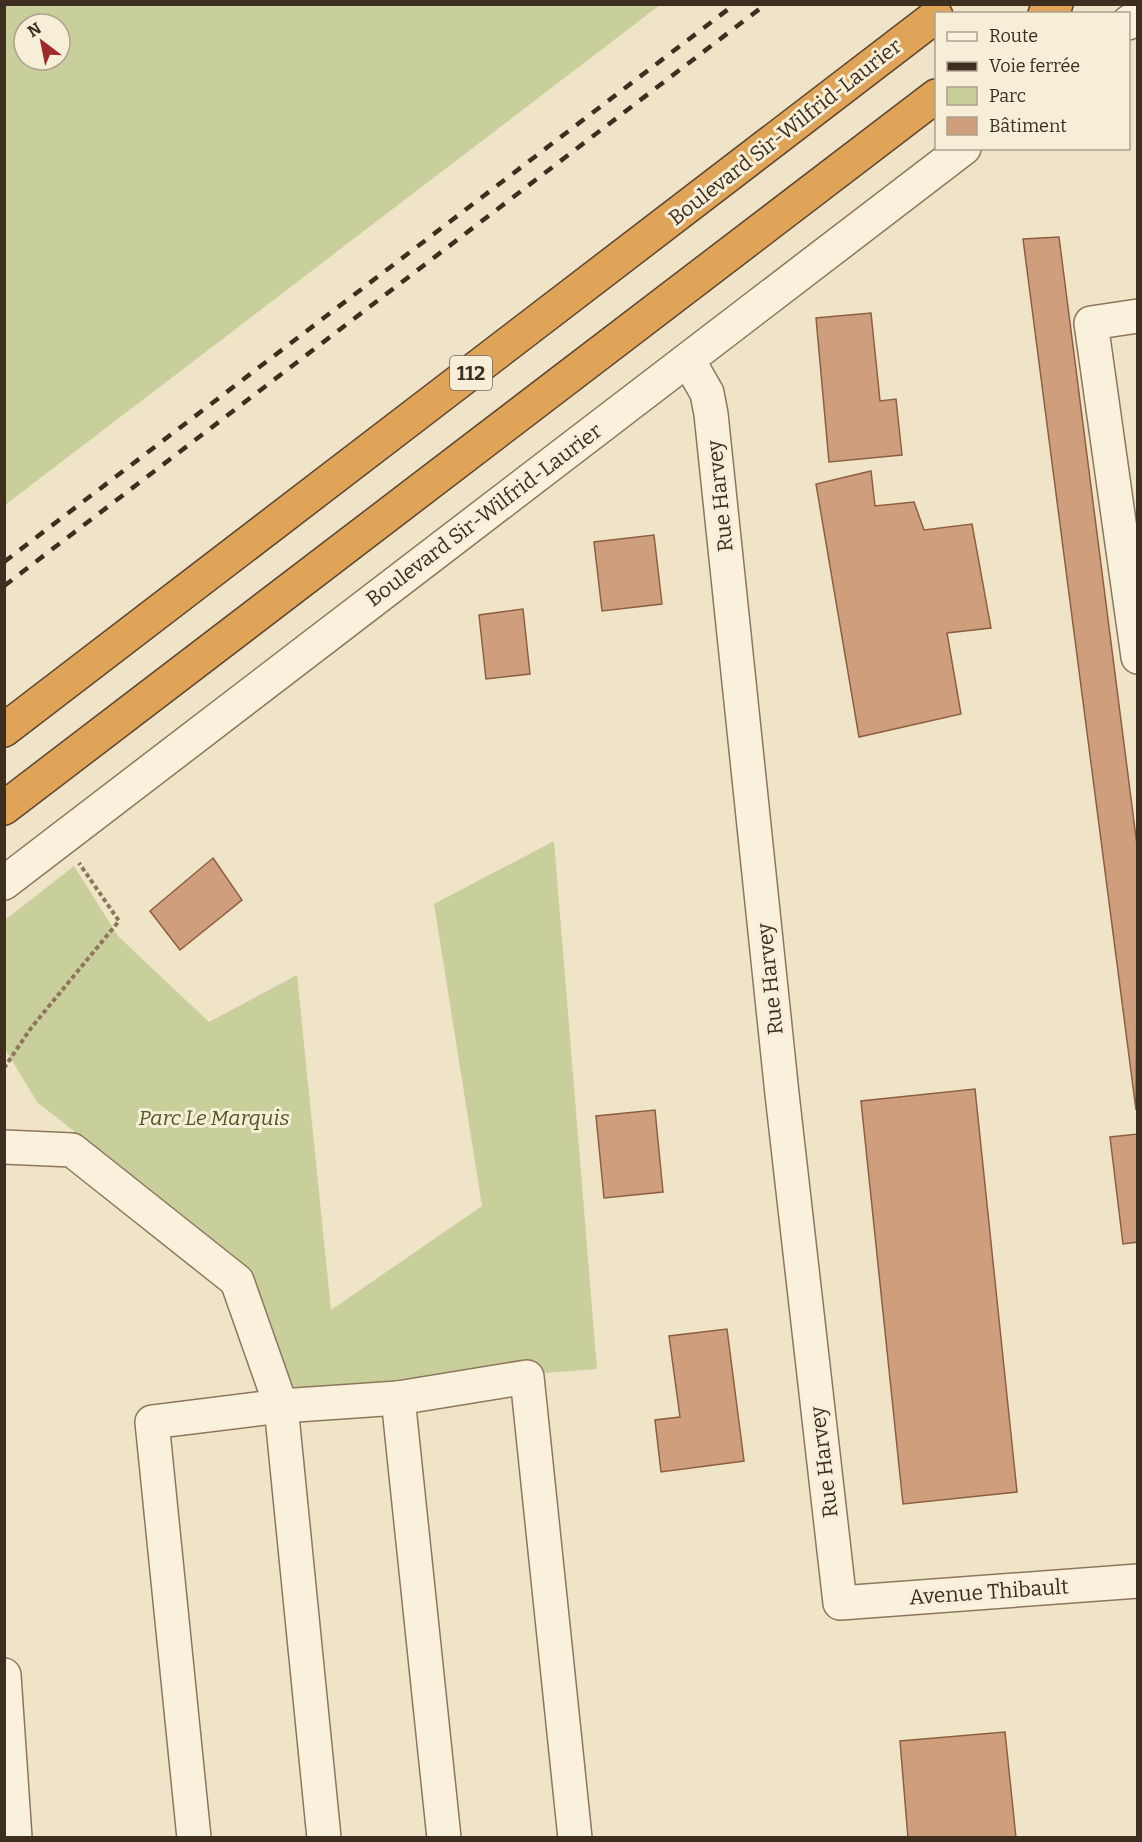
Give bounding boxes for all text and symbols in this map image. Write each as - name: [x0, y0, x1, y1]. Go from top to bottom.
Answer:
- north arrow: [12, 12, 72, 72]
- legend: [935, 12, 1130, 150]
- text: N: [24, 18, 45, 41]
- text: Route: [989, 25, 1038, 47]
- street label: Boulevard Sir-Wilfrid-Laurier: [663, 33, 907, 231]
- text: Voie ferrée: [989, 55, 1080, 77]
- text: Parc: [989, 85, 1026, 107]
- text: Bâtiment: [989, 115, 1067, 137]
- road number: 112: [450, 356, 492, 390]
- street label: Boulevard Sir-Wilfrid-Laurier: [361, 418, 607, 612]
- street label: Rue Harvey: [701, 438, 739, 553]
- street label: Rue Harvey: [751, 921, 789, 1036]
- park label: Parc Le Marquis: [139, 1105, 290, 1131]
- street label: Rue Harvey: [804, 1404, 844, 1519]
- street label: Avenue Thibault: [908, 1573, 1070, 1611]

